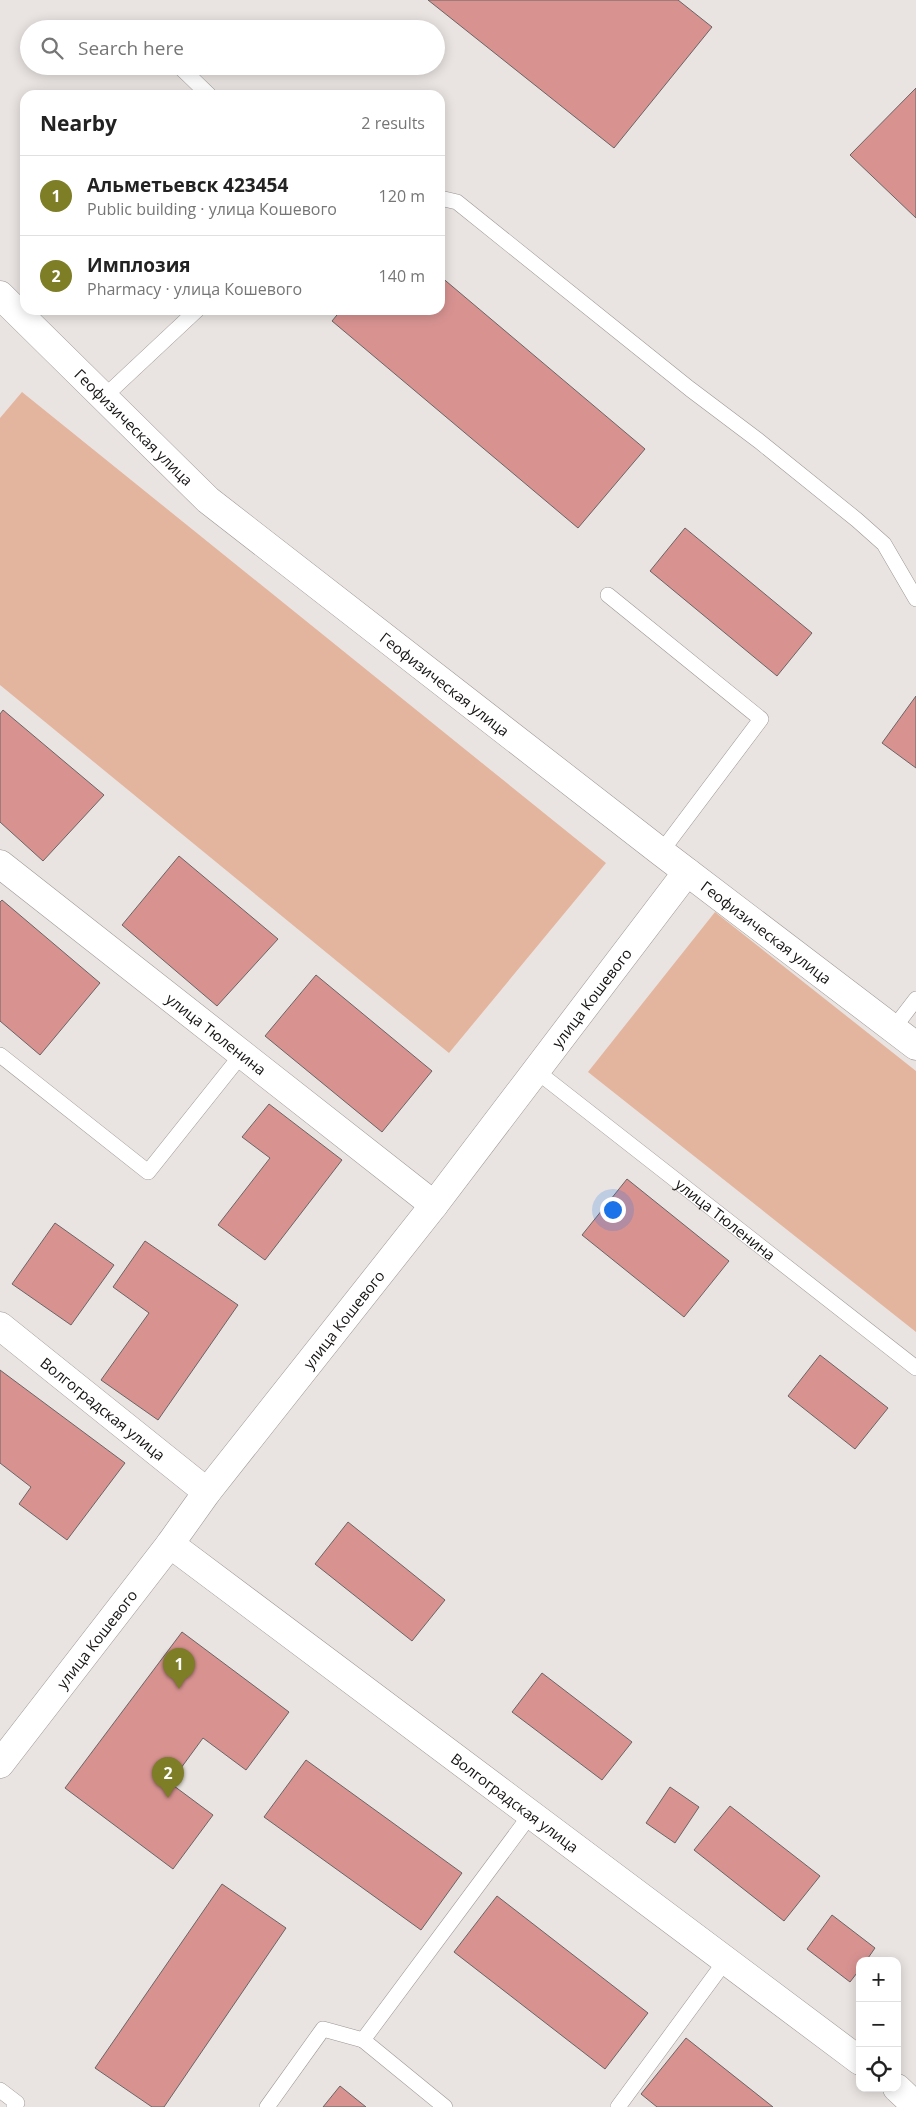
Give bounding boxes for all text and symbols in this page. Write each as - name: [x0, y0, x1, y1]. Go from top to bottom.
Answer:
- search box: [20, 20, 445, 75]
- icon: search: [38, 34, 66, 62]
- text: Search here: [78, 35, 184, 61]
- text: Nearby: [40, 109, 117, 137]
- text: 2 results: [361, 112, 425, 134]
- text: Альметьевск 423454: [87, 172, 288, 198]
- text: 1: [51, 185, 61, 207]
- text: 120 m: [379, 185, 425, 207]
- text: Public building · улица Кошевого: [87, 198, 337, 220]
- text: Имплозия: [87, 252, 191, 278]
- text: 2: [51, 265, 61, 287]
- text: 140 m: [379, 265, 425, 287]
- text: Pharmacy · улица Кошевого: [87, 278, 302, 300]
- street label: Геофизическая улица: [70, 364, 197, 490]
- street label: Геофизическая улица: [376, 627, 514, 741]
- street label: Геофизическая улица: [697, 876, 836, 988]
- street label: улица Кошевого: [547, 944, 636, 1052]
- street label: улица Тюленина: [162, 988, 270, 1079]
- street label: улица Тюленина: [671, 1174, 780, 1265]
- your location: [600, 1197, 626, 1223]
- street label: улица Кошевого: [298, 1266, 389, 1373]
- street label: Волгоградская улица: [37, 1352, 169, 1465]
- street label: улица Кошевого: [52, 1585, 141, 1693]
- pin: 1: [163, 1648, 195, 1689]
- street label: Волгоградская улица: [447, 1748, 583, 1857]
- pin: 2: [152, 1757, 184, 1798]
- map controls: [856, 1957, 901, 2092]
- button: +: [856, 1957, 901, 2002]
- button: −: [856, 2002, 901, 2047]
- button: locate: [856, 2047, 901, 2092]

